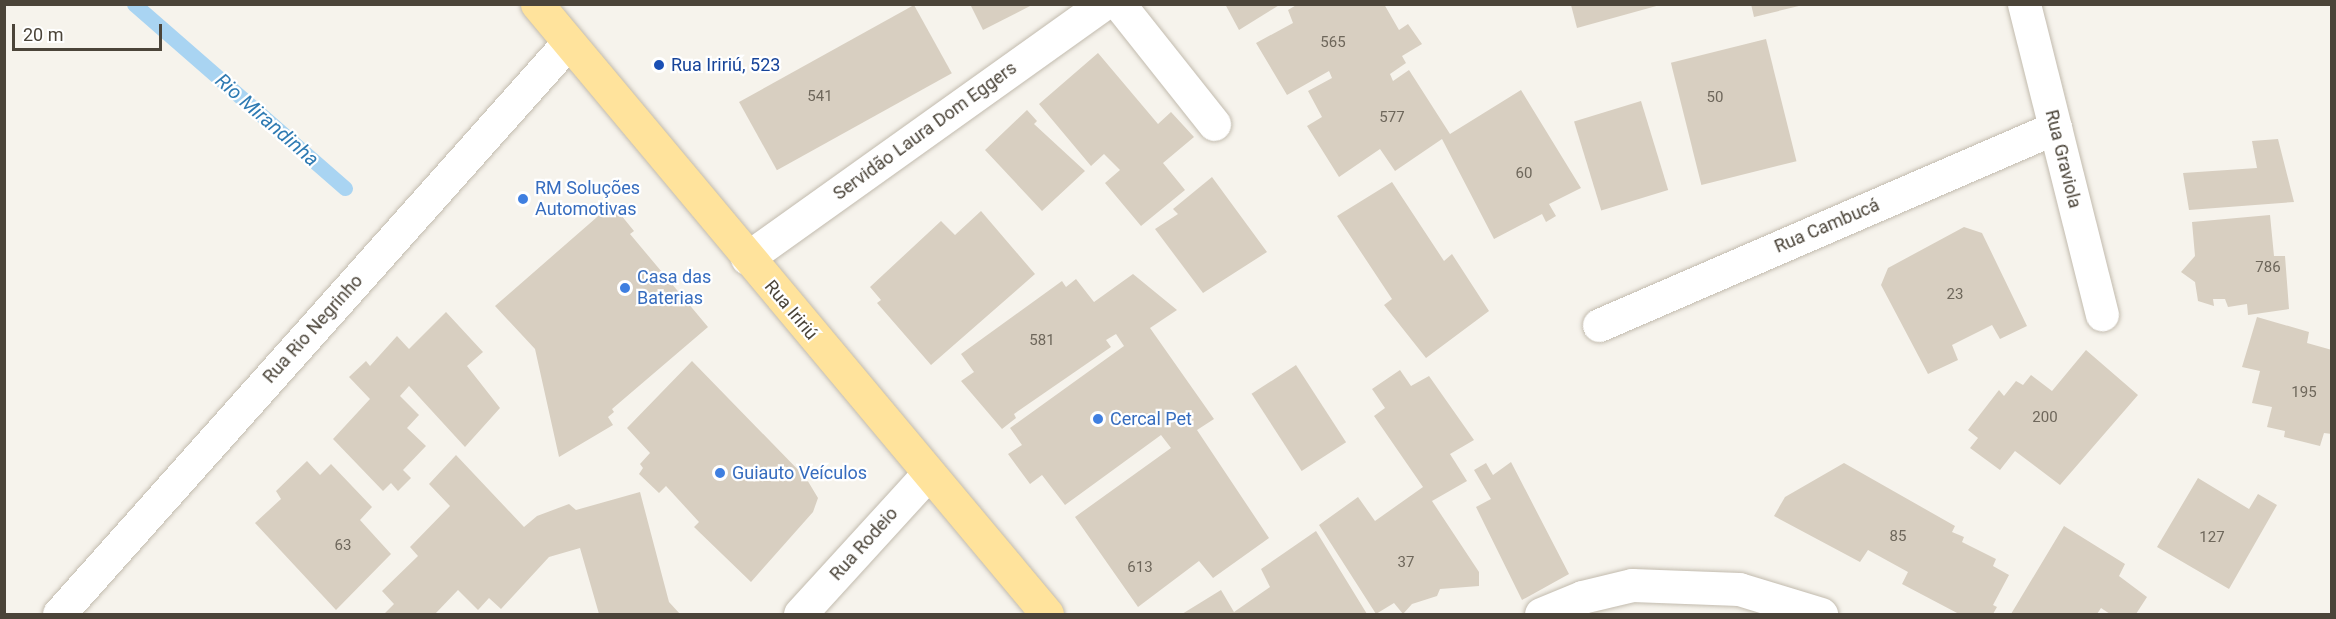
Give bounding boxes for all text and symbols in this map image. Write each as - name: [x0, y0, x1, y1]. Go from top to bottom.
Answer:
- scale bar: [15, 12, 165, 50]
- text: 20 m: [23, 24, 63, 45]
- house number: 565: [1320, 34, 1346, 52]
- place label: Rua Iririú, 523: [671, 54, 780, 76]
- street label: Servidão Laura Dom Eggers: [829, 57, 1021, 205]
- marker: Rua Iririú, 523: [652, 58, 666, 72]
- water label: Rio Mirandinha: [210, 69, 324, 171]
- house number: 541: [807, 88, 833, 106]
- house number: 50: [1707, 89, 1723, 107]
- street label: Rua Graviola: [2040, 108, 2086, 210]
- house number: 577: [1379, 109, 1405, 127]
- house number: 60: [1516, 165, 1532, 183]
- place label: RM Soluções Automotivas: [535, 178, 640, 220]
- marker: RM Soluções Automotivas: [516, 192, 530, 206]
- street label: Rua Cambucá: [1771, 194, 1883, 258]
- house number: 786: [2255, 259, 2281, 277]
- place label: Casa das Baterias: [637, 267, 711, 310]
- street label: Rua Rio Negrinho: [259, 270, 367, 388]
- street label: Rua Iririú: [760, 276, 822, 344]
- marker: Casa das Baterias: [618, 281, 632, 295]
- house number: 23: [1947, 286, 1963, 304]
- house number: 581: [1029, 332, 1055, 350]
- house number: 195: [2291, 384, 2317, 402]
- place label: Cercal Pet: [1110, 408, 1192, 430]
- house number: 200: [2032, 409, 2058, 427]
- marker: Cercal Pet: [1091, 412, 1105, 426]
- place label: Guiauto Veículos: [732, 462, 867, 484]
- marker: Guiauto Veículos: [713, 466, 727, 480]
- street label: Rua Rodeio: [826, 503, 902, 585]
- house number: 85: [1890, 528, 1906, 546]
- house number: 127: [2199, 529, 2225, 547]
- house number: 63: [335, 537, 351, 555]
- house number: 37: [1398, 554, 1414, 572]
- house number: 613: [1127, 559, 1153, 577]

